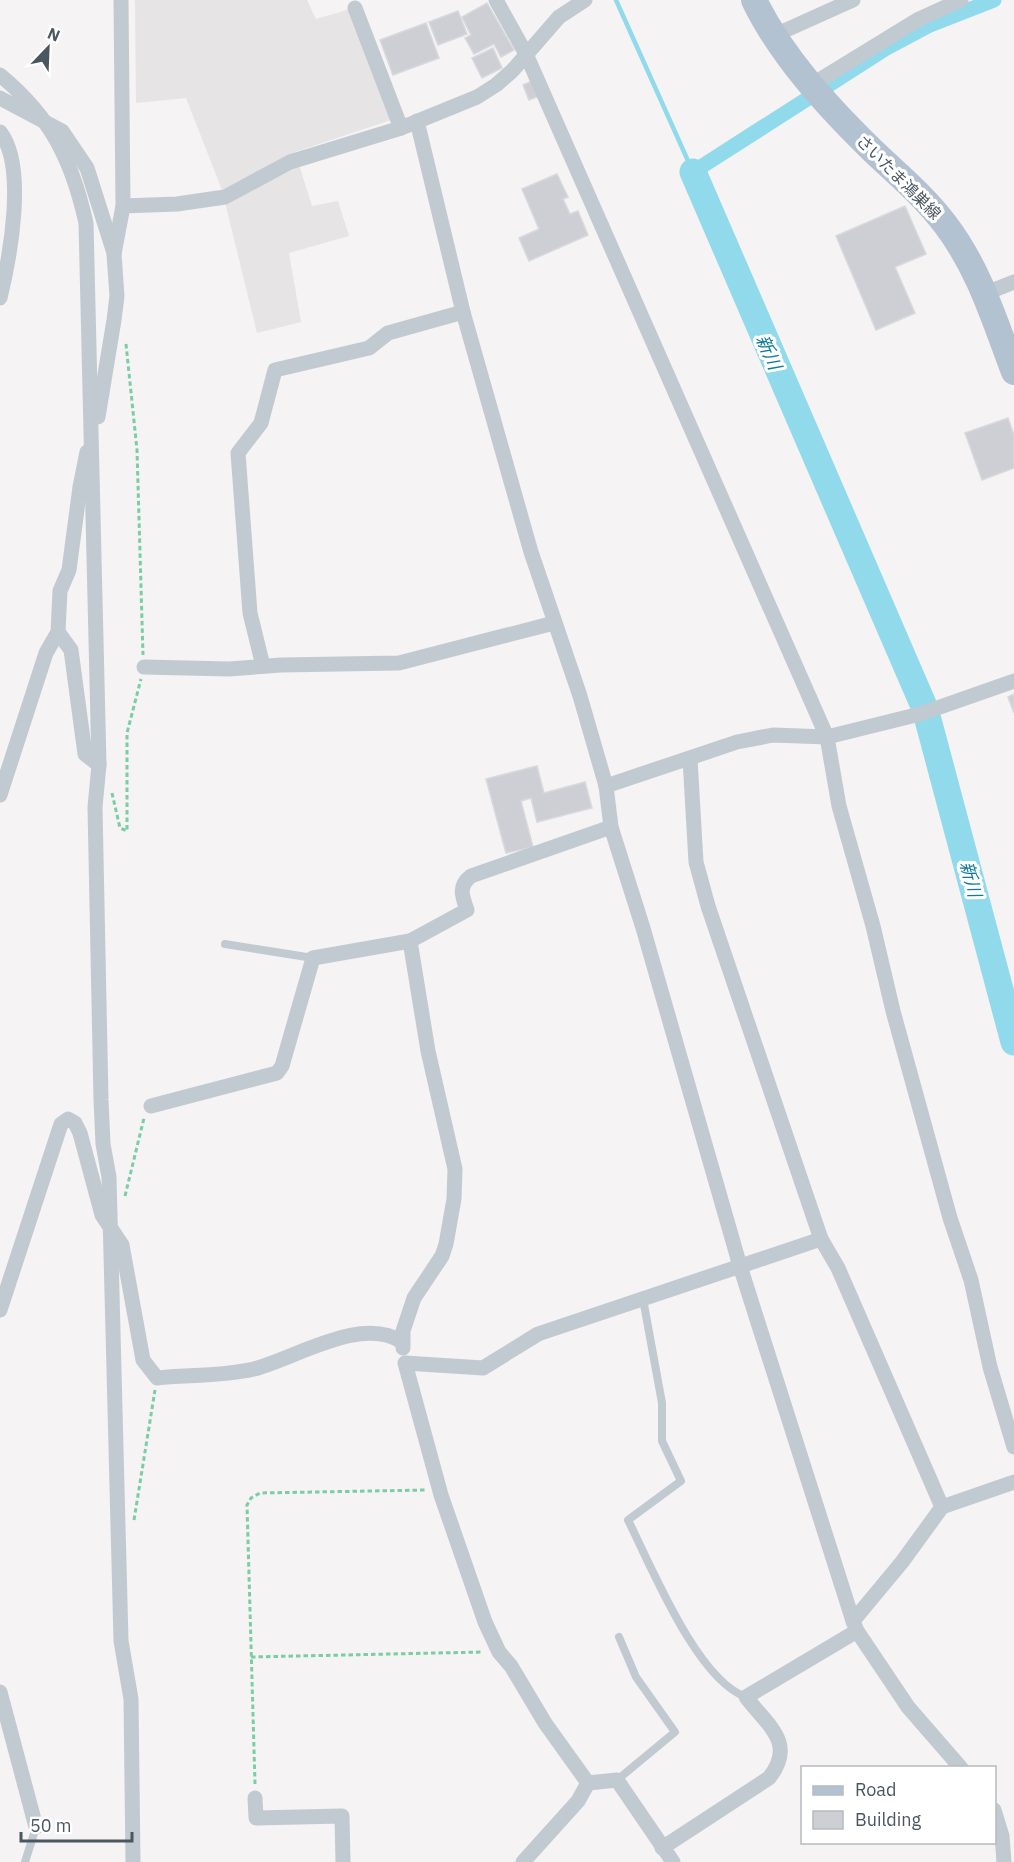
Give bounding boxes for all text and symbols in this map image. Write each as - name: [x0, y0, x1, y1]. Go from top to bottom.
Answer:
- north arrow: [18, 18, 78, 78]
- text: N: [45, 23, 63, 46]
- street label: さいたま鴻巣線: [852, 130, 946, 224]
- water label: 新川: [751, 331, 788, 375]
- water label: 新川: [955, 859, 987, 901]
- legend: [801, 1766, 996, 1844]
- text: Road: [855, 1778, 896, 1801]
- scale bar: [21, 1805, 132, 1843]
- text: Building: [855, 1808, 922, 1831]
- text: 50 m: [30, 1814, 72, 1837]

